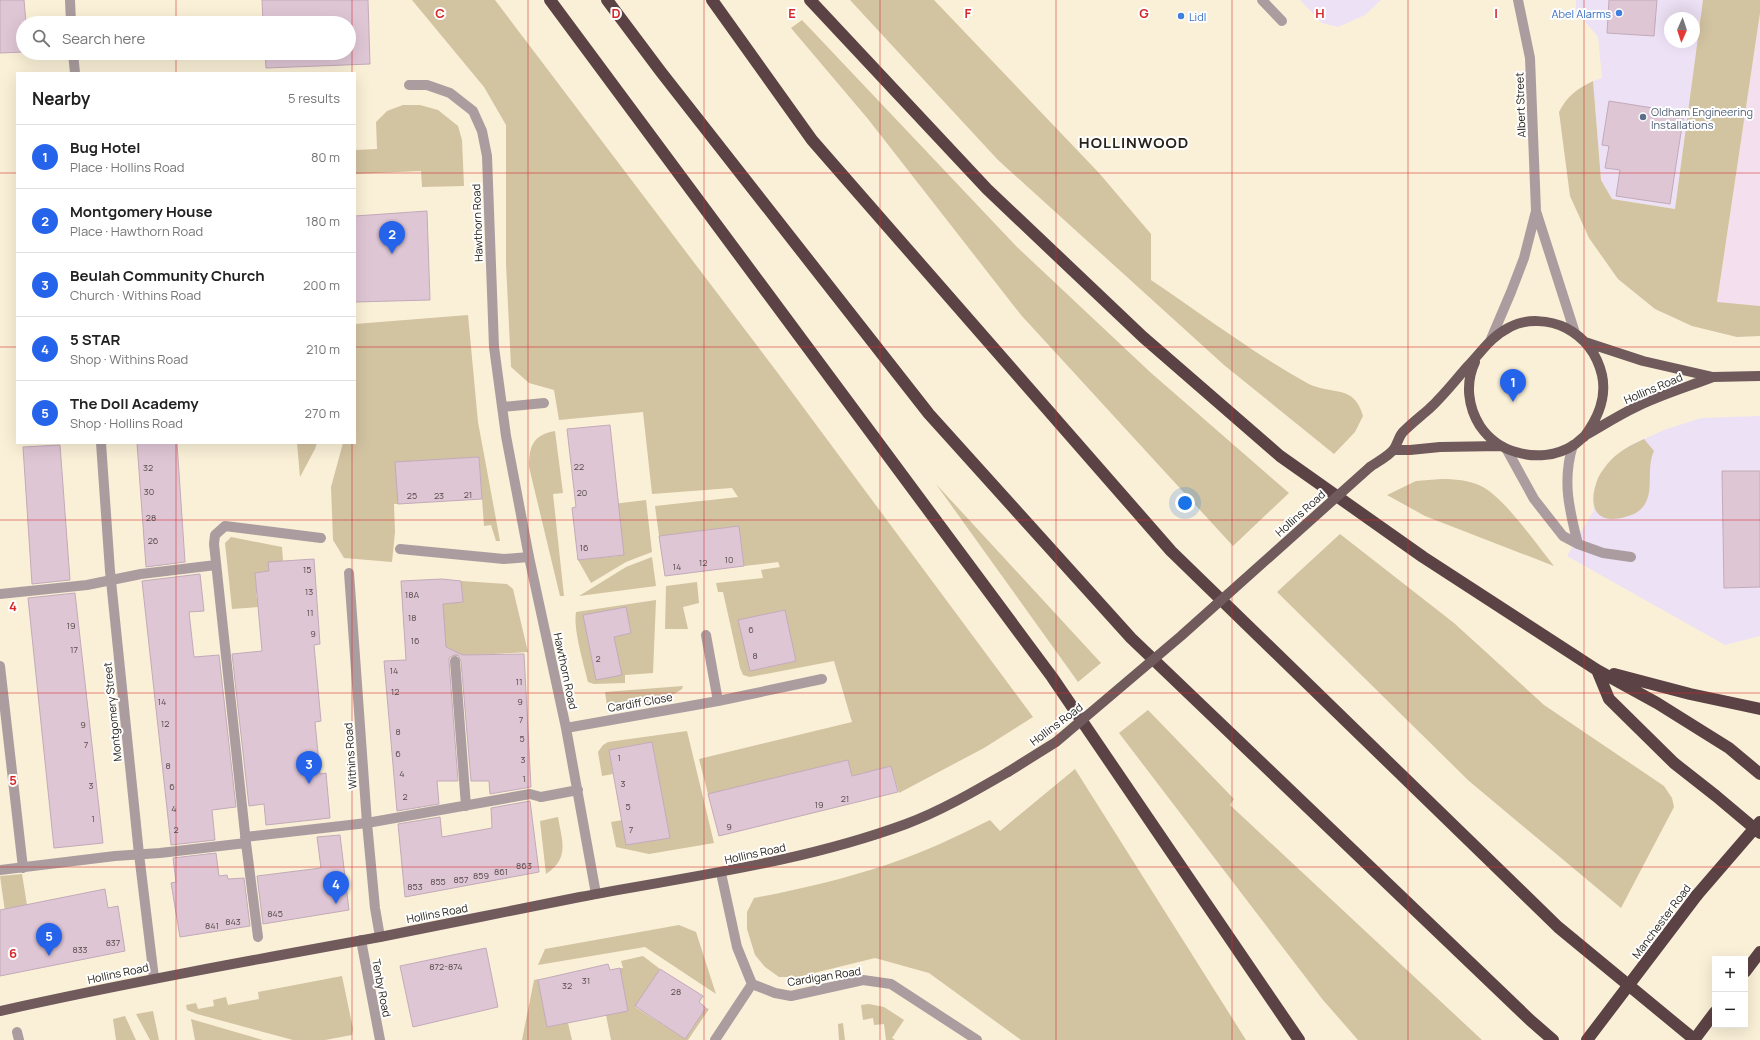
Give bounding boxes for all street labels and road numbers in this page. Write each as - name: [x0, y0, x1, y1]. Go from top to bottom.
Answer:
- street label: Albert Street: [1511, 72, 1529, 138]
- street label: Hawthorn Road: [468, 184, 486, 262]
- street label: Hollins Road: [1621, 369, 1685, 407]
- street label: Hollins Road: [1272, 487, 1328, 539]
- street label: Hawthorn Road: [551, 631, 581, 711]
- street label: Montgomery Street: [99, 662, 125, 762]
- street label: Cardiff Close: [606, 689, 674, 715]
- street label: Hollins Road: [1027, 699, 1085, 749]
- street label: Withins Road: [340, 722, 360, 790]
- street label: Hollins Road: [723, 839, 787, 867]
- street label: Manchester Road: [1628, 881, 1694, 961]
- street label: Hollins Road: [405, 900, 469, 926]
- street label: Tenby Road: [369, 958, 395, 1018]
- street label: Hollins Road: [86, 959, 150, 987]
- street label: Cardigan Road: [786, 963, 862, 989]

